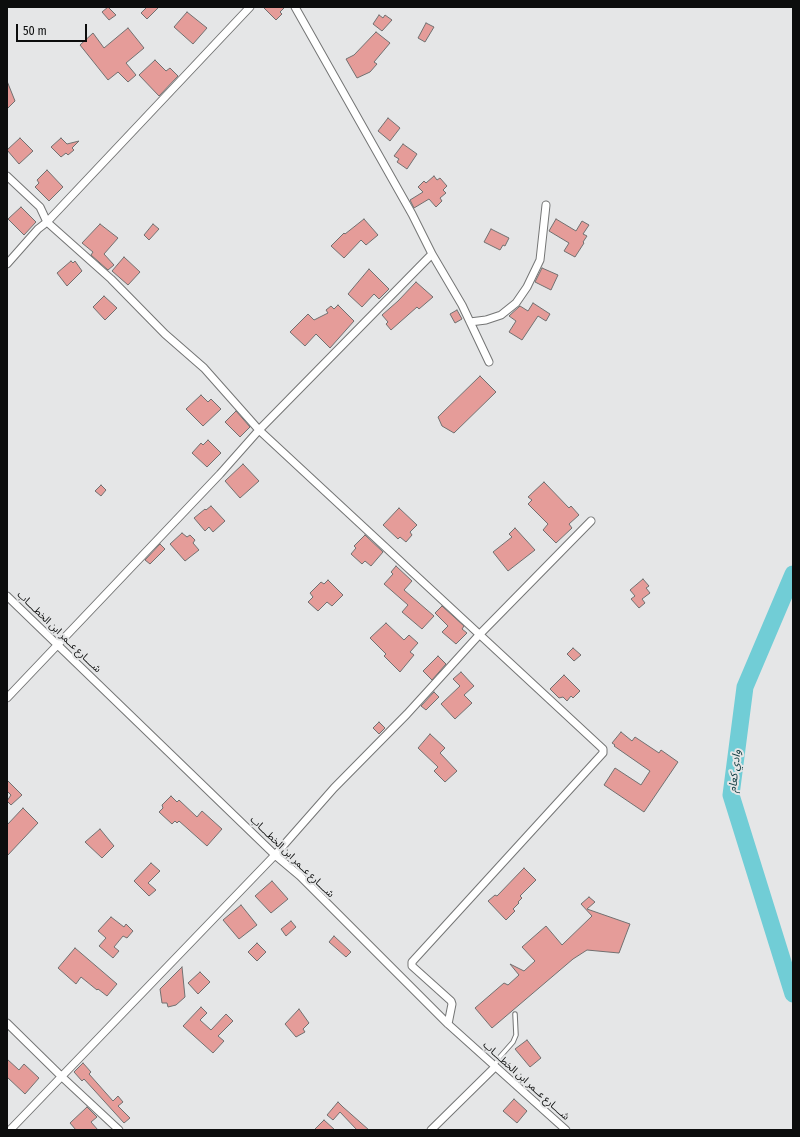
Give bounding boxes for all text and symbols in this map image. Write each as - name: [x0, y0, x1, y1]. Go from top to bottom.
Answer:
- scale bar: [18, 16, 89, 42]
- text: 50 m: [23, 24, 47, 38]
- street label: شــــارع عــمر ابن الخطــــاب: [15, 589, 103, 675]
- water label: وادي كعام: [726, 749, 744, 793]
- street label: شــــارع عــمر ابن الخطــــاب: [248, 814, 336, 900]
- street label: شــــارع عــمر ابن الخطــــاب: [480, 1039, 572, 1123]

